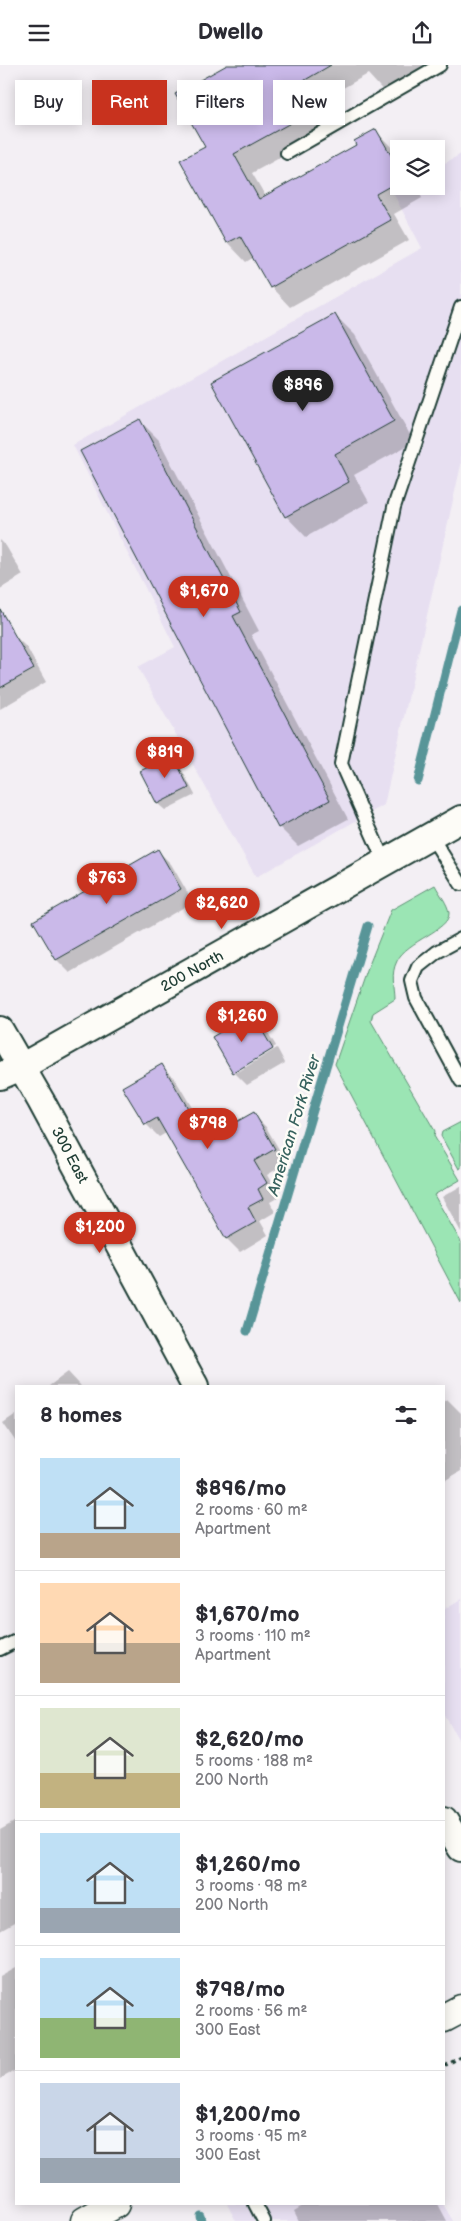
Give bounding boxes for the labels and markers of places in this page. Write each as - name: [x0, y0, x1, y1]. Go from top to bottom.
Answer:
- pin: $896: [273, 369, 333, 412]
- pin: $1,670: [163, 575, 245, 618]
- pin: $819: [135, 737, 195, 779]
- pin: $763: [77, 863, 137, 905]
- pin: $2,620: [181, 887, 263, 930]
- pin: $1,260: [201, 1001, 283, 1043]
- pin: $798: [178, 1107, 238, 1150]
- pin: $1,200: [59, 1211, 141, 1254]

